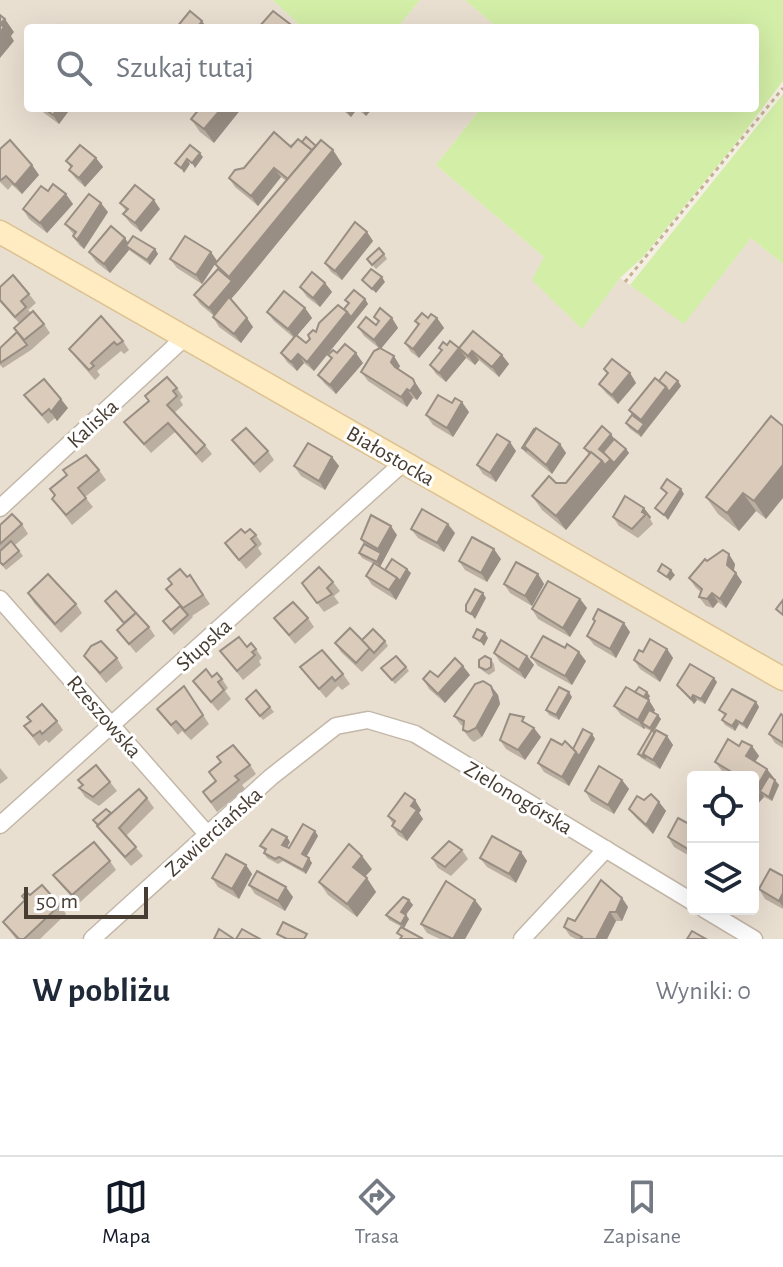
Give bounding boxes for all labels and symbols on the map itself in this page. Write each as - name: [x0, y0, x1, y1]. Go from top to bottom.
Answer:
- street label: Kaliska: [63, 395, 122, 452]
- street label: Białostocka: [343, 422, 438, 490]
- street label: Słupska: [172, 614, 236, 675]
- street label: Rzeszowska: [63, 671, 146, 762]
- street label: Zielonogórska: [461, 757, 576, 839]
- street label: Zawierciańska: [161, 783, 266, 881]
- scale bar: [24, 883, 148, 919]

